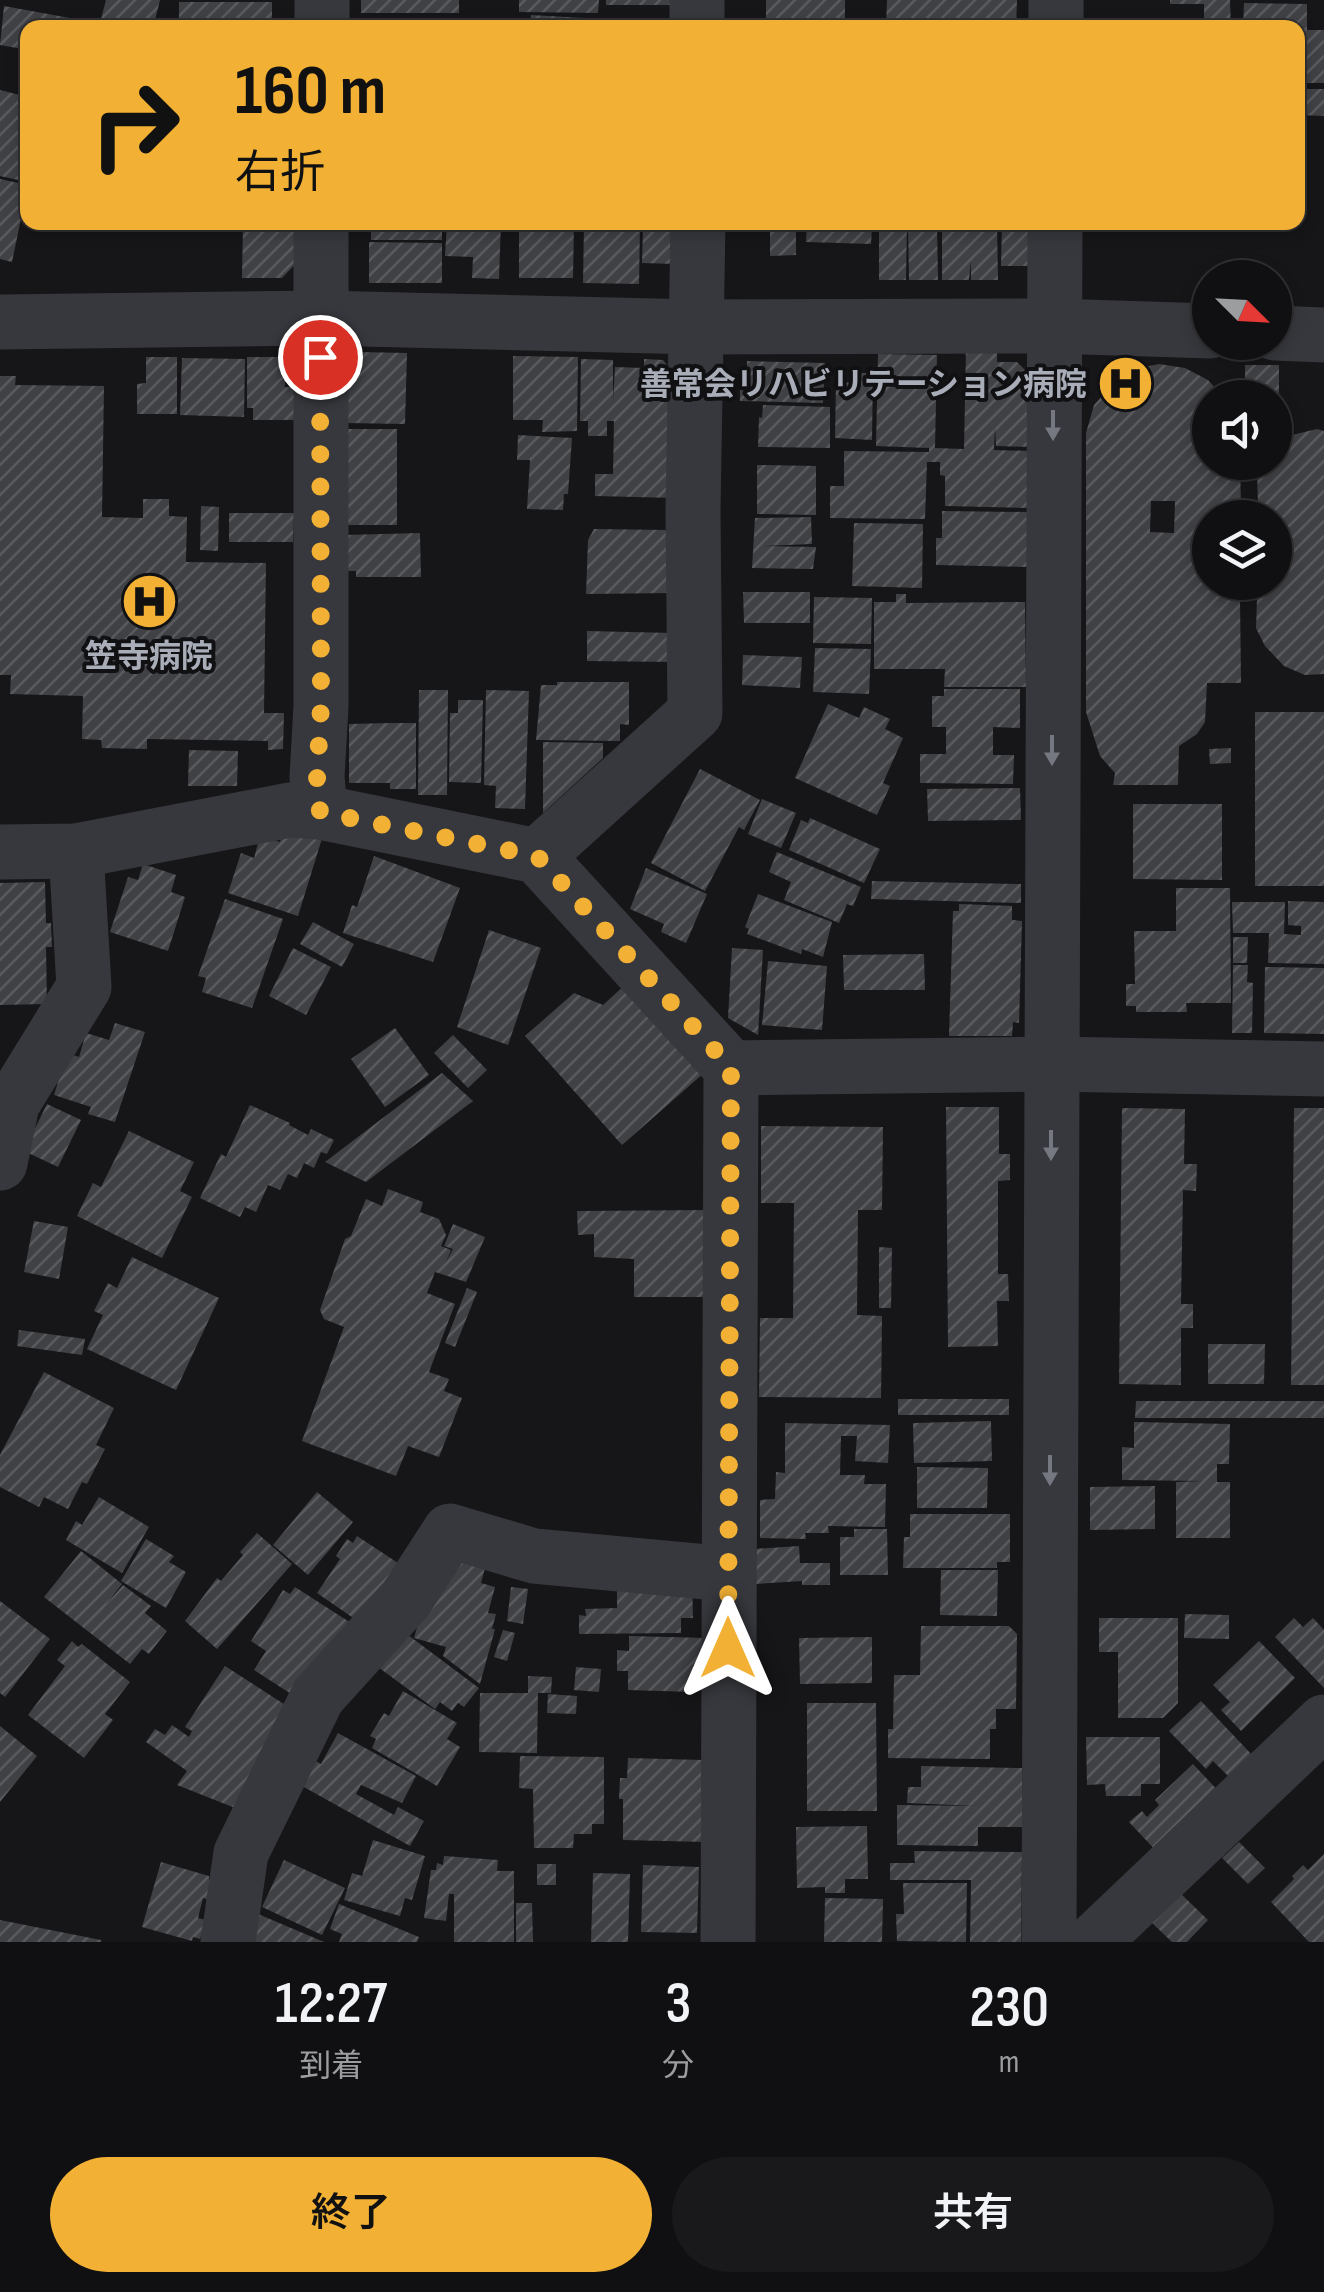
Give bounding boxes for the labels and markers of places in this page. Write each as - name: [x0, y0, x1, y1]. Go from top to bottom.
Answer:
- pin: [278, 315, 363, 400]
- hospital icon: 善常会リハビリテーション病院: [1096, 354, 1156, 414]
- place label: 善常会リハビリテーション病院: [640, 366, 1087, 405]
- hospital icon: 笠寺病院: [119, 572, 179, 632]
- place label: 笠寺病院: [85, 638, 213, 677]

